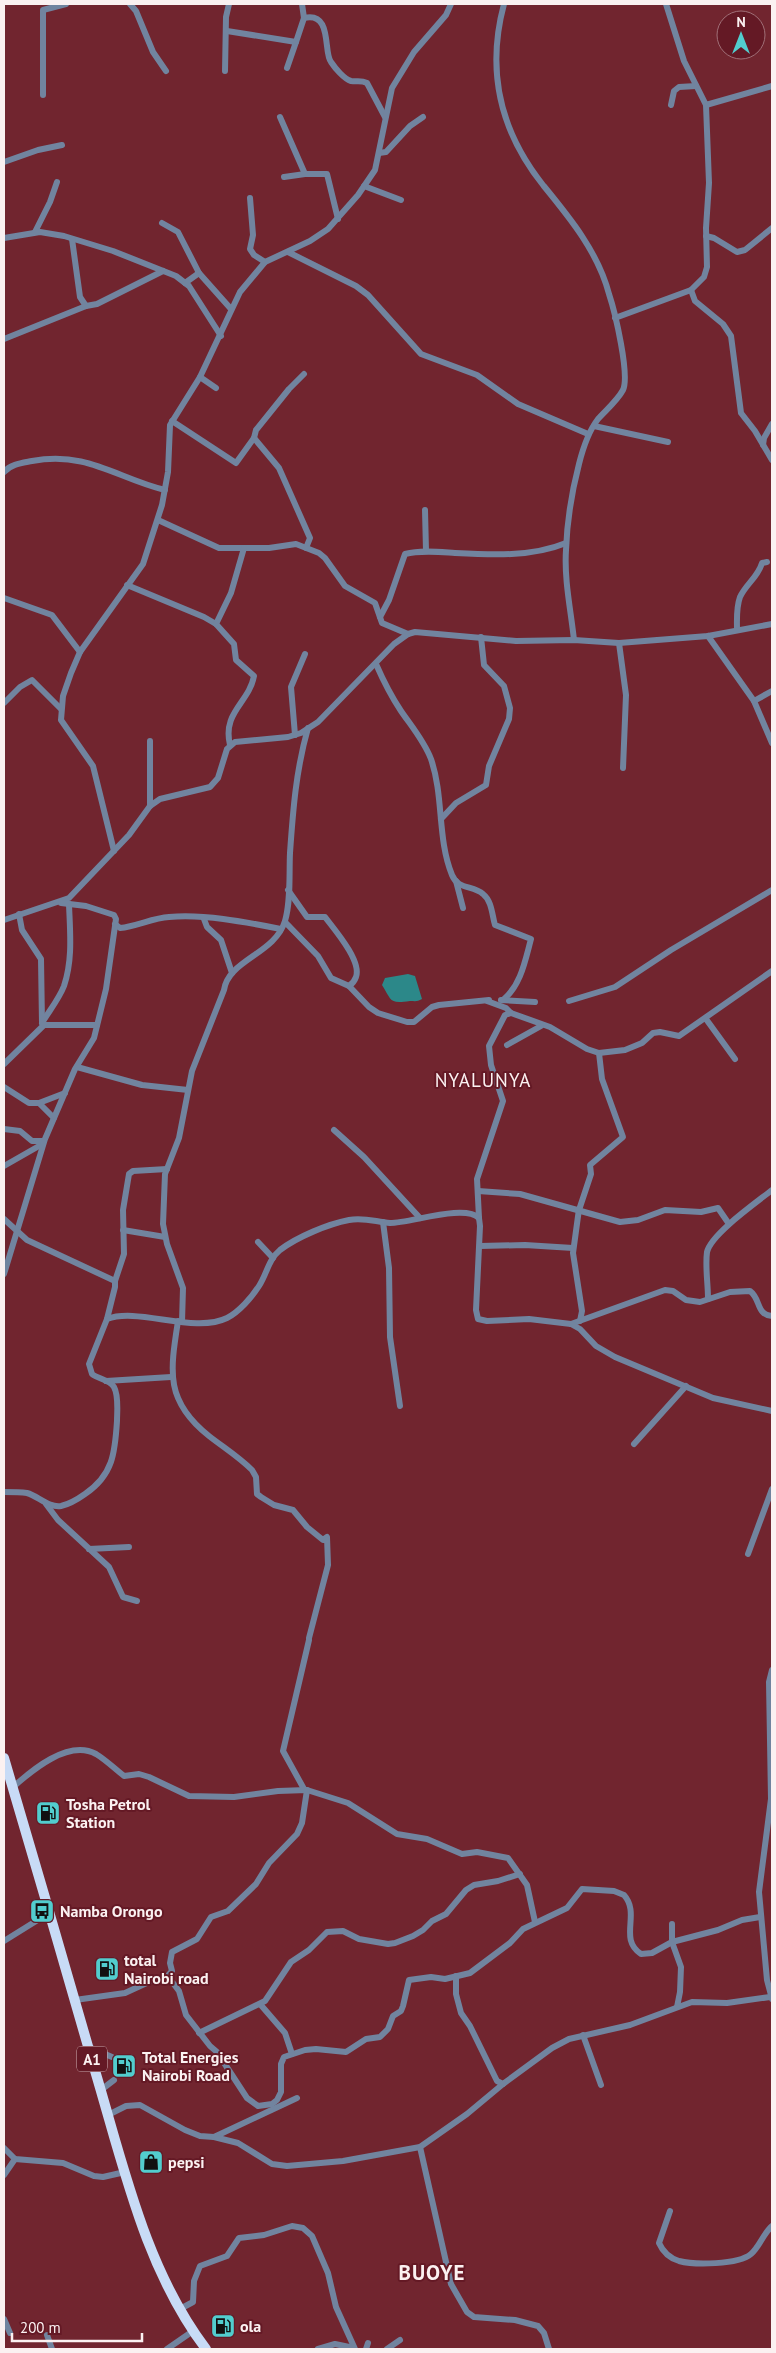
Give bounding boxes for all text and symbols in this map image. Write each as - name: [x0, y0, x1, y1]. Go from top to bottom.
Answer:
- north arrow: [716, 10, 766, 60]
- text: N: [736, 13, 746, 31]
- district label: NYALUNYA: [435, 1068, 531, 1092]
- place label: Tosha Petrol Station: [66, 1794, 151, 1832]
- fuel station icon: Tosha Petrol Station: [35, 1800, 61, 1826]
- bus stop icon: Namba Orongo: [29, 1898, 55, 1924]
- place label: Namba Orongo: [60, 1901, 163, 1921]
- place label: total Nairobi road: [124, 1950, 209, 1988]
- fuel station icon: total Nairobi road: [94, 1956, 120, 1982]
- road number: A1: [77, 2046, 107, 2072]
- place label: Total Energies Nairobi Road: [142, 2047, 239, 2085]
- fuel station icon: Total Energies Nairobi Road: [111, 2053, 137, 2079]
- shop icon: pepsi: [138, 2149, 164, 2175]
- place label: pepsi: [168, 2152, 204, 2172]
- district label: BUOYE: [398, 2259, 466, 2286]
- scale bar: [12, 2310, 142, 2342]
- fuel station icon: ola: [210, 2313, 236, 2339]
- place label: ola: [240, 2316, 261, 2336]
- text: 200 m: [20, 2318, 61, 2337]

